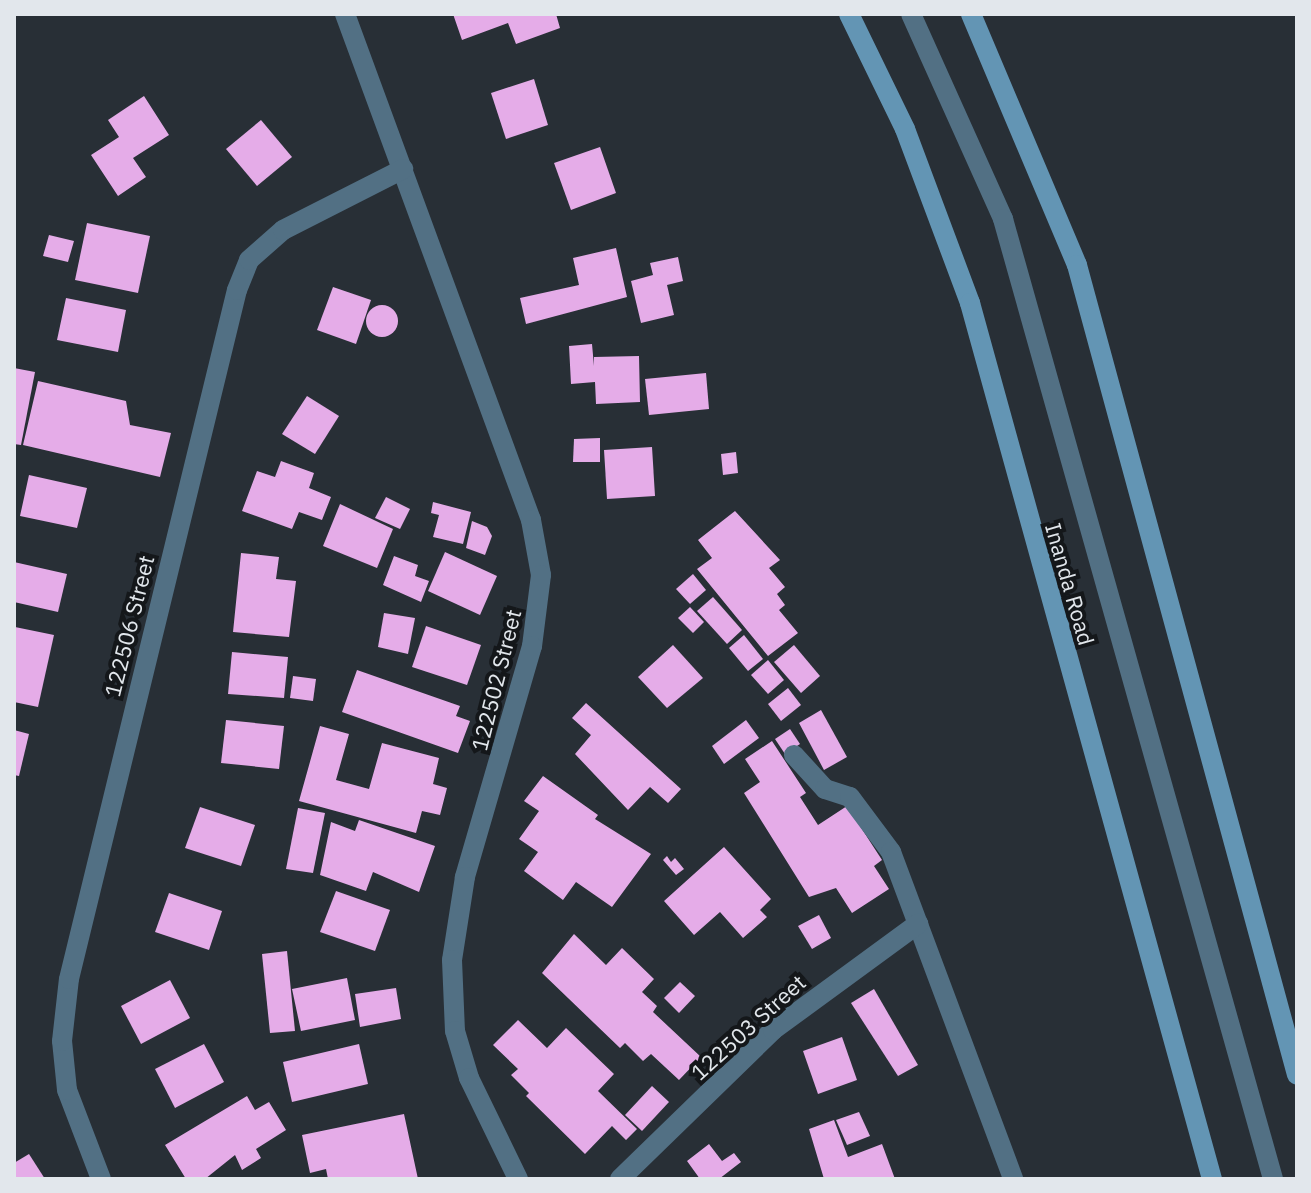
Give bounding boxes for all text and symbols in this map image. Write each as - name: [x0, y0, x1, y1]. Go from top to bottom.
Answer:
- street label: Inanda Road: [1040, 520, 1100, 648]
- street label: 122506 Street: [99, 553, 159, 699]
- street label: 122502 Street: [466, 607, 526, 753]
- street label: 122503 Street: [685, 969, 811, 1085]

